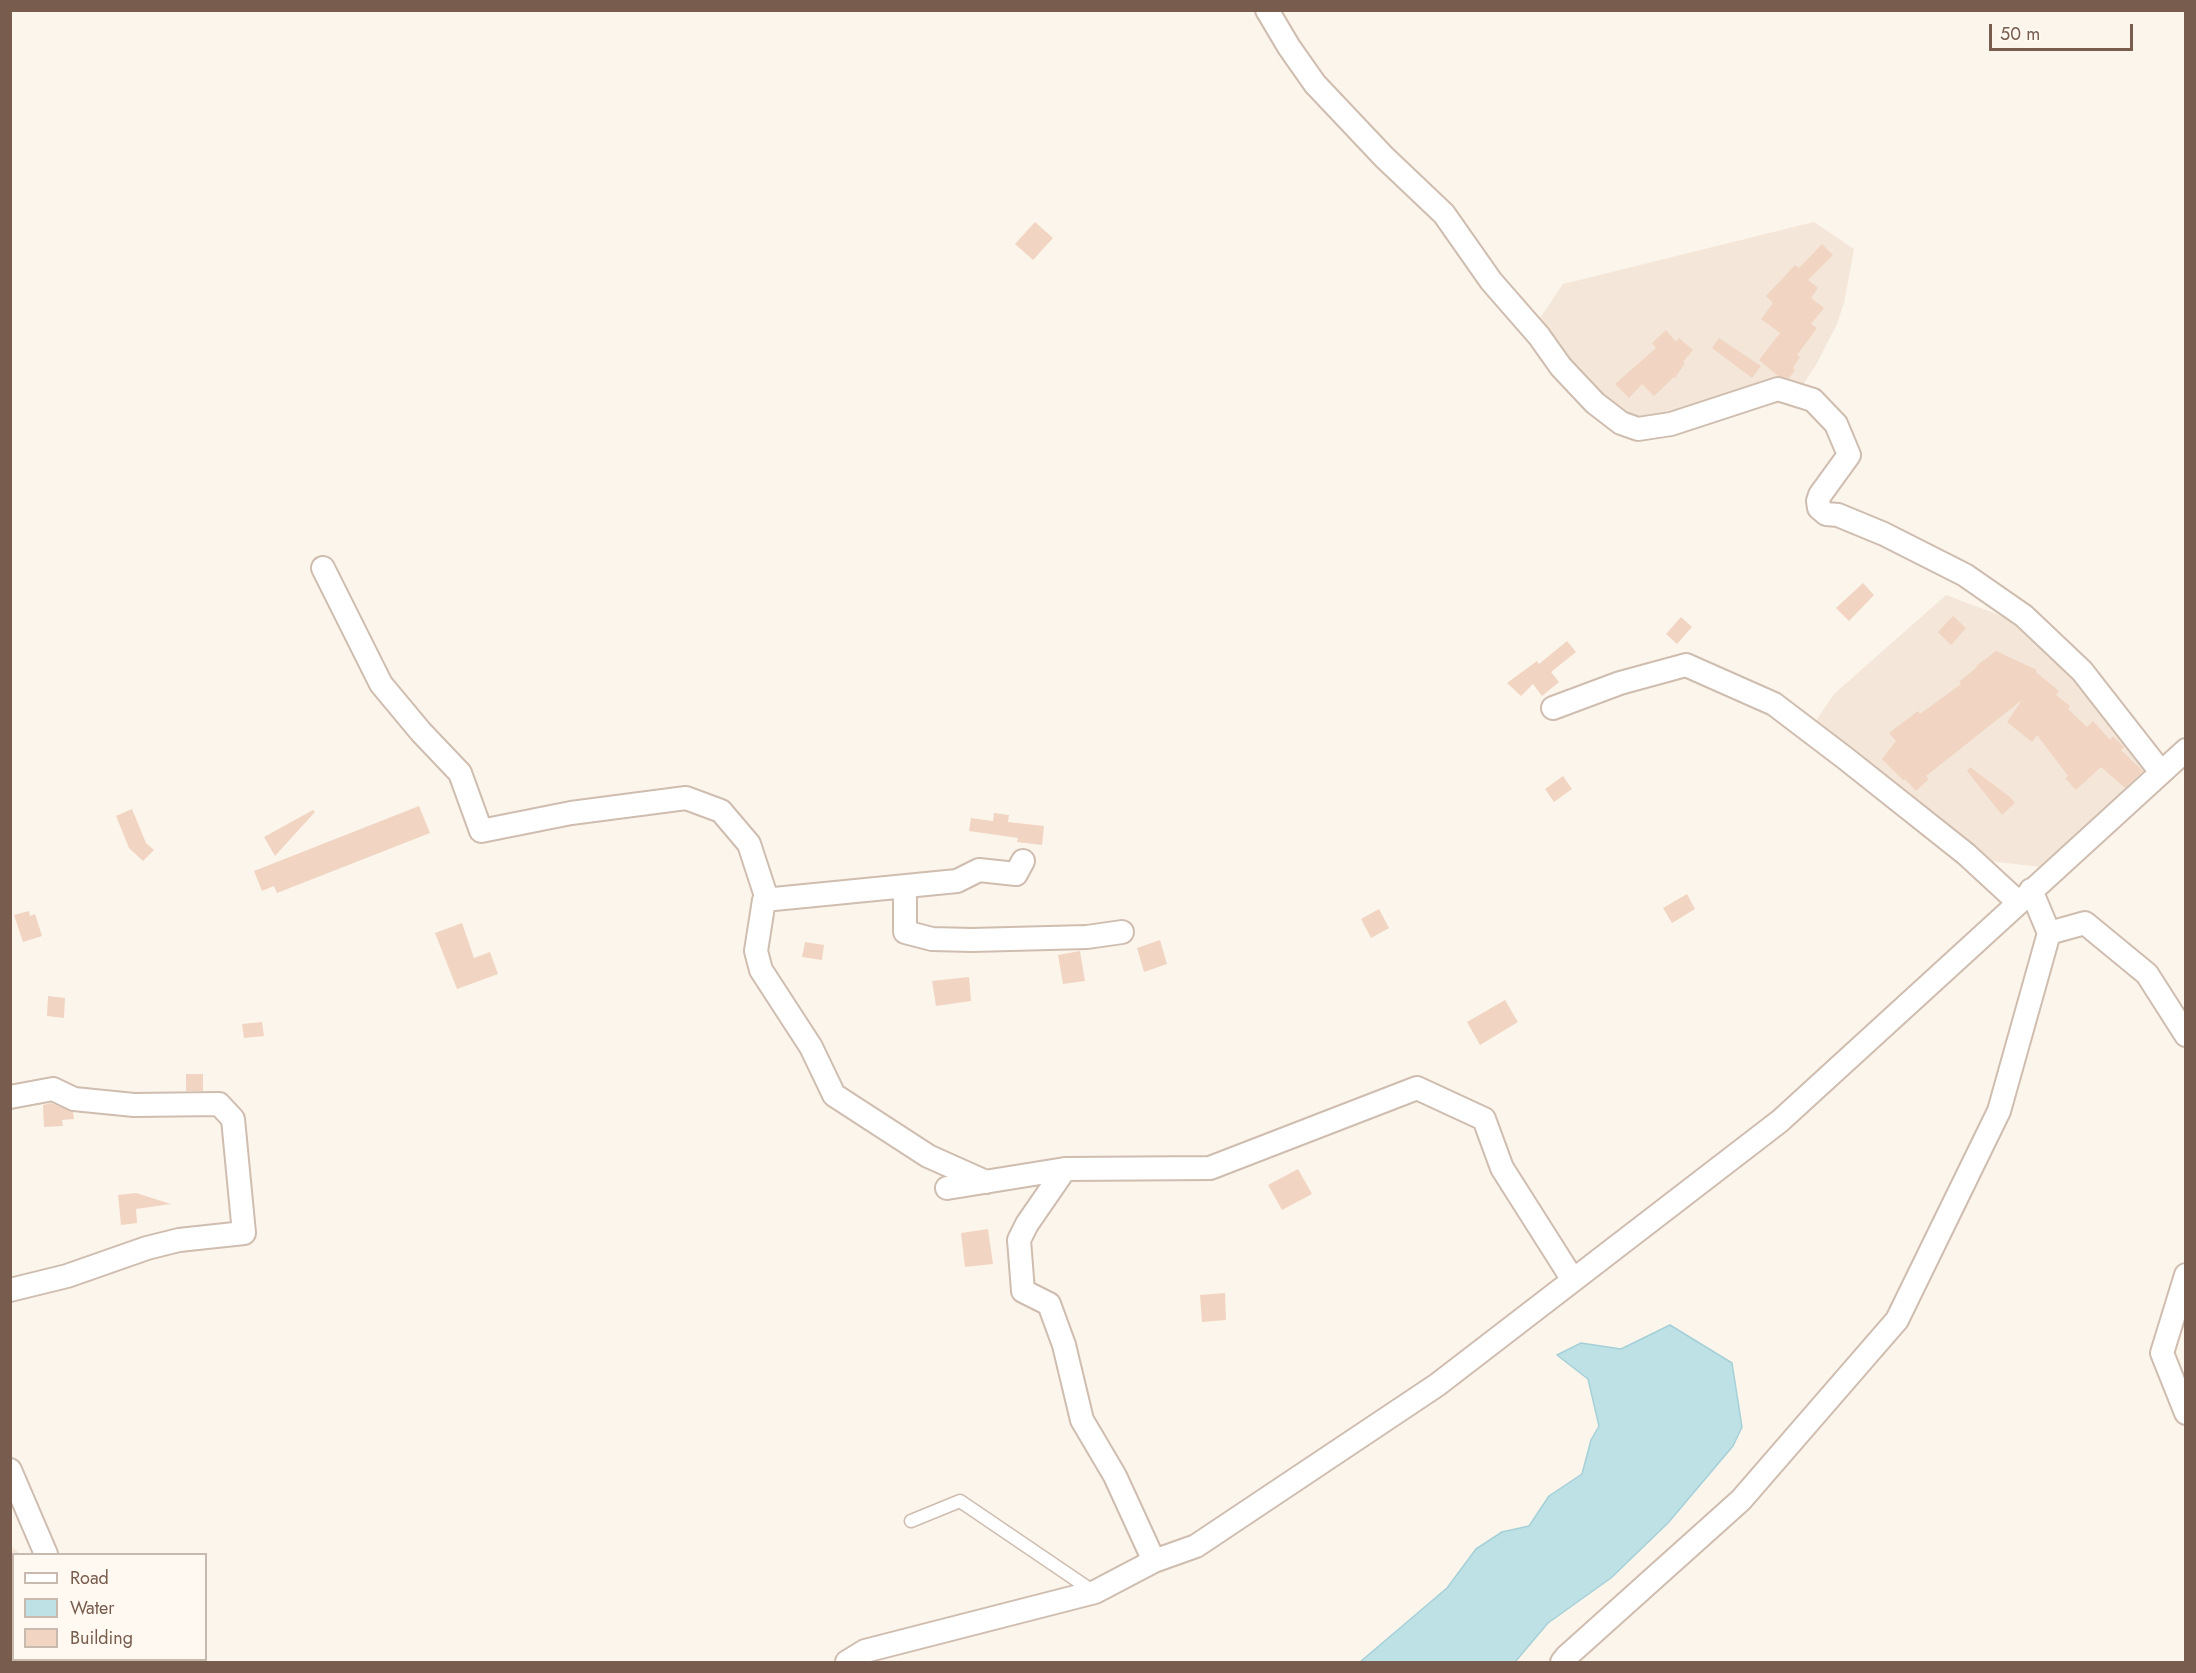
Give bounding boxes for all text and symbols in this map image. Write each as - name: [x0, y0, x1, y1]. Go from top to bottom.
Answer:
- scale bar: [1992, 12, 2136, 50]
- text: 50 m: [2000, 21, 2040, 47]
- legend: [12, 1553, 207, 1661]
- text: Road: [70, 1565, 109, 1591]
- text: Water: [70, 1595, 114, 1621]
- text: Building: [70, 1625, 133, 1651]

